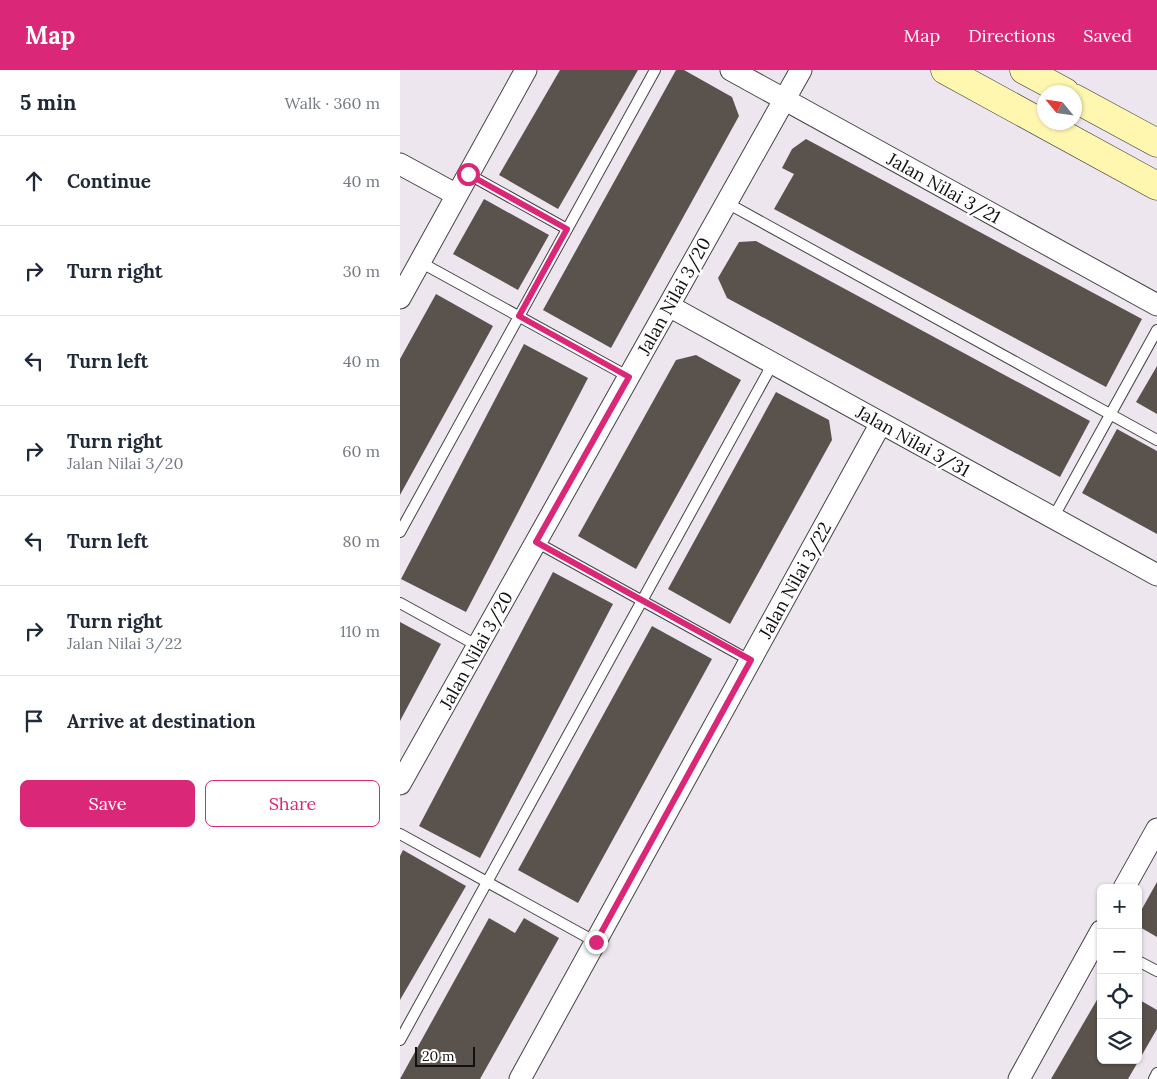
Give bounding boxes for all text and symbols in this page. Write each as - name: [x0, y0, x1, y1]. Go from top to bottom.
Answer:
- text: Map: [25, 20, 75, 51]
- text: Map: [904, 24, 940, 47]
- text: Directions: [968, 24, 1055, 47]
- text: Saved: [1083, 24, 1132, 47]
- north arrow: [1037, 85, 1082, 130]
- text: 5 min: [20, 89, 76, 116]
- text: Walk · 360 m: [284, 93, 380, 113]
- street label: Jalan Nilai 3/21: [882, 147, 1005, 229]
- route start: [457, 163, 480, 186]
- icon: ahead: [20, 167, 48, 195]
- text: Continue: [67, 169, 151, 193]
- text: 40 m: [343, 171, 380, 191]
- street label: Jalan Nilai 3/20: [632, 233, 716, 360]
- icon: right: [20, 257, 48, 285]
- text: Turn right: [67, 259, 163, 283]
- text: 30 m: [343, 261, 380, 281]
- icon: left: [20, 347, 48, 375]
- text: Turn left: [67, 349, 148, 373]
- text: 40 m: [343, 351, 380, 371]
- street label: Jalan Nilai 3/31: [851, 400, 974, 482]
- text: Turn right: [67, 429, 163, 453]
- icon: right: [20, 437, 48, 465]
- text: 60 m: [342, 441, 380, 461]
- text: Jalan Nilai 3/20: [67, 453, 183, 473]
- street label: Jalan Nilai 3/22: [753, 518, 836, 643]
- icon: left: [20, 527, 48, 555]
- text: Turn left: [67, 529, 148, 553]
- text: 80 m: [343, 531, 380, 551]
- street label: Jalan Nilai 3/20: [434, 587, 518, 714]
- text: Turn right: [67, 609, 163, 633]
- icon: right: [20, 617, 48, 645]
- text: 110 m: [340, 621, 380, 641]
- text: Jalan Nilai 3/22: [67, 633, 182, 653]
- icon: arrive: [20, 707, 48, 735]
- text: Arrive at destination: [67, 709, 256, 733]
- button: Save: [20, 780, 195, 827]
- button: Share: [205, 780, 380, 827]
- map controls: [1097, 884, 1142, 1064]
- button: +: [1097, 884, 1142, 929]
- button: −: [1097, 929, 1142, 974]
- route end: [585, 931, 608, 954]
- button: locate: [1097, 974, 1142, 1019]
- button: layers: [1097, 1019, 1142, 1064]
- scale bar: [415, 1044, 475, 1067]
- text: 20 m: [422, 1047, 454, 1065]

